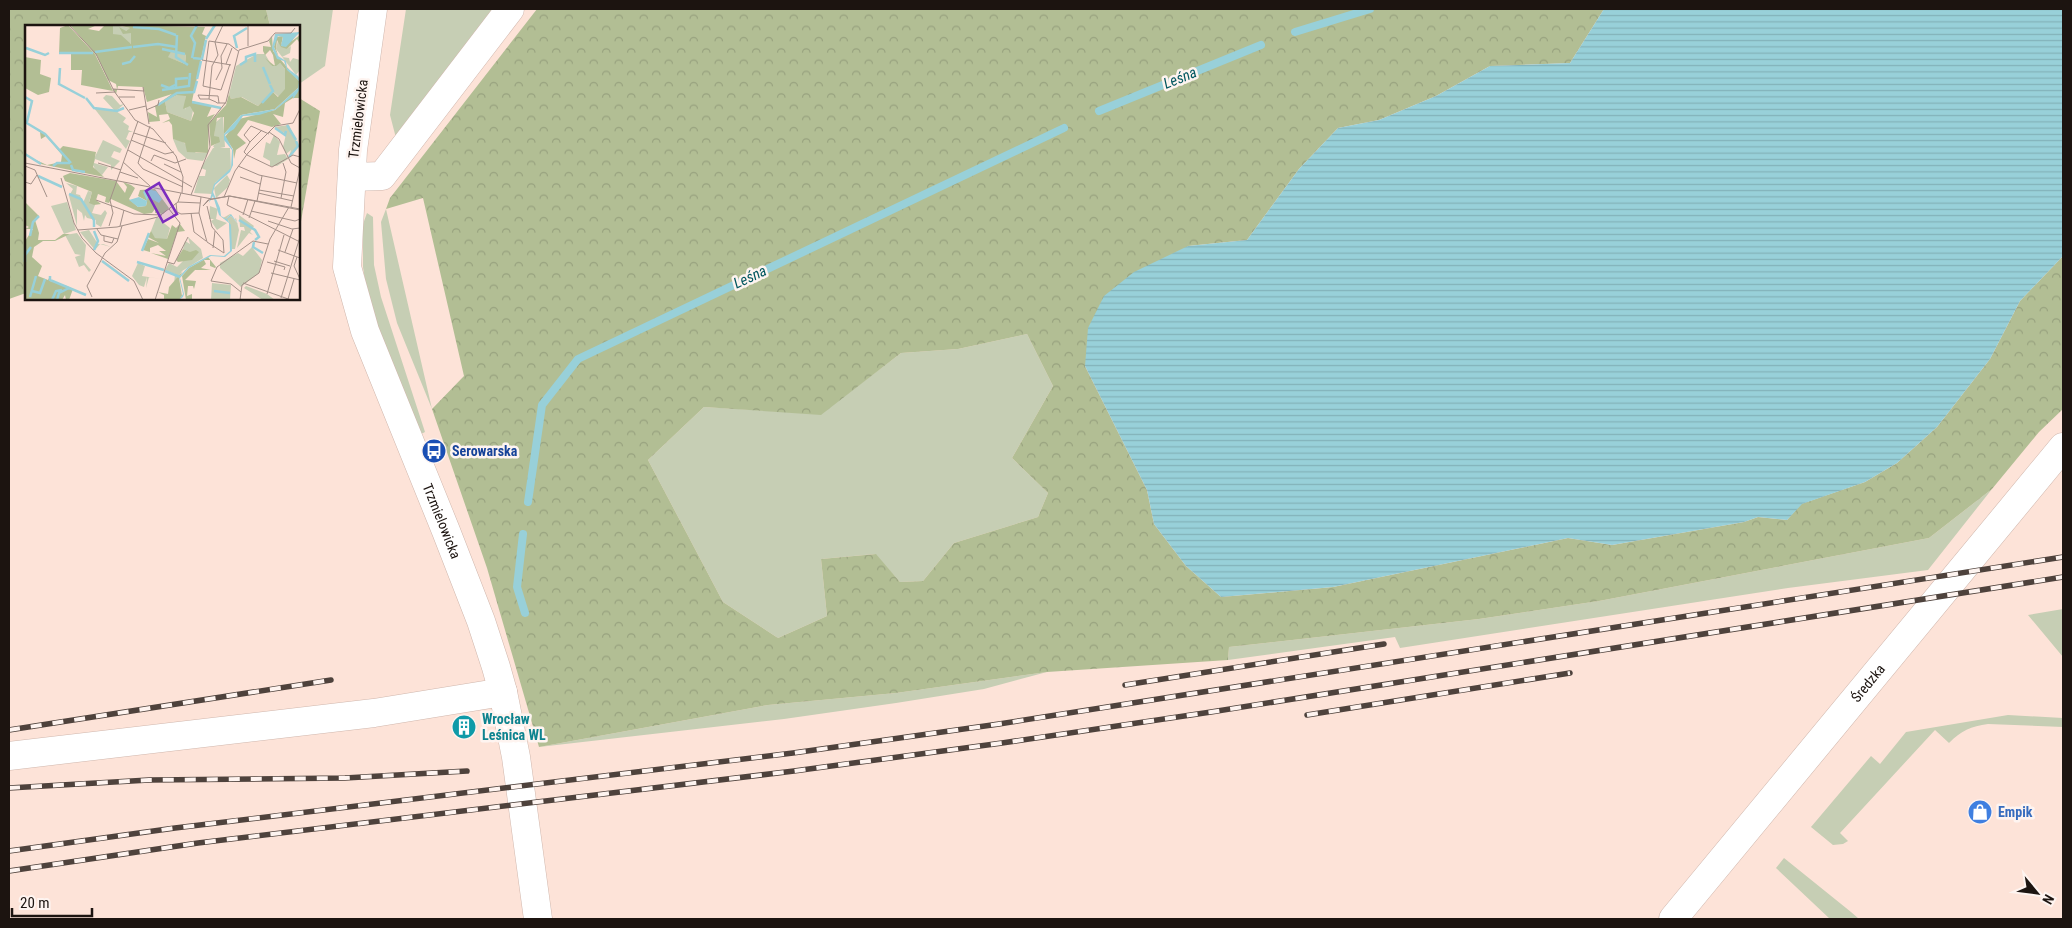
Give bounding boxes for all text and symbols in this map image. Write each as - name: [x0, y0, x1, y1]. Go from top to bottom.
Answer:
- inset map: [25, 25, 300, 300]
- water label: Leśna: [1161, 63, 1199, 93]
- street label: Trzmielowicka: [345, 79, 371, 159]
- water label: Leśna: [731, 262, 769, 292]
- bus stop icon: Serowarska: [421, 438, 447, 464]
- place label: Serowarska: [452, 443, 518, 459]
- street label: Trzmielowicka: [420, 481, 464, 561]
- street label: Średzka: [1847, 661, 1888, 705]
- place label: Wrocław Leśnica WL: [482, 711, 546, 743]
- building icon: Wrocław Leśnica WL: [451, 714, 477, 740]
- shop icon: Empik: [1967, 799, 1993, 825]
- place label: Empik: [1998, 804, 2033, 820]
- north arrow: [2012, 868, 2062, 918]
- scale bar: [12, 886, 92, 918]
- text: N: [2039, 892, 2057, 907]
- text: 20 m: [20, 894, 50, 912]

